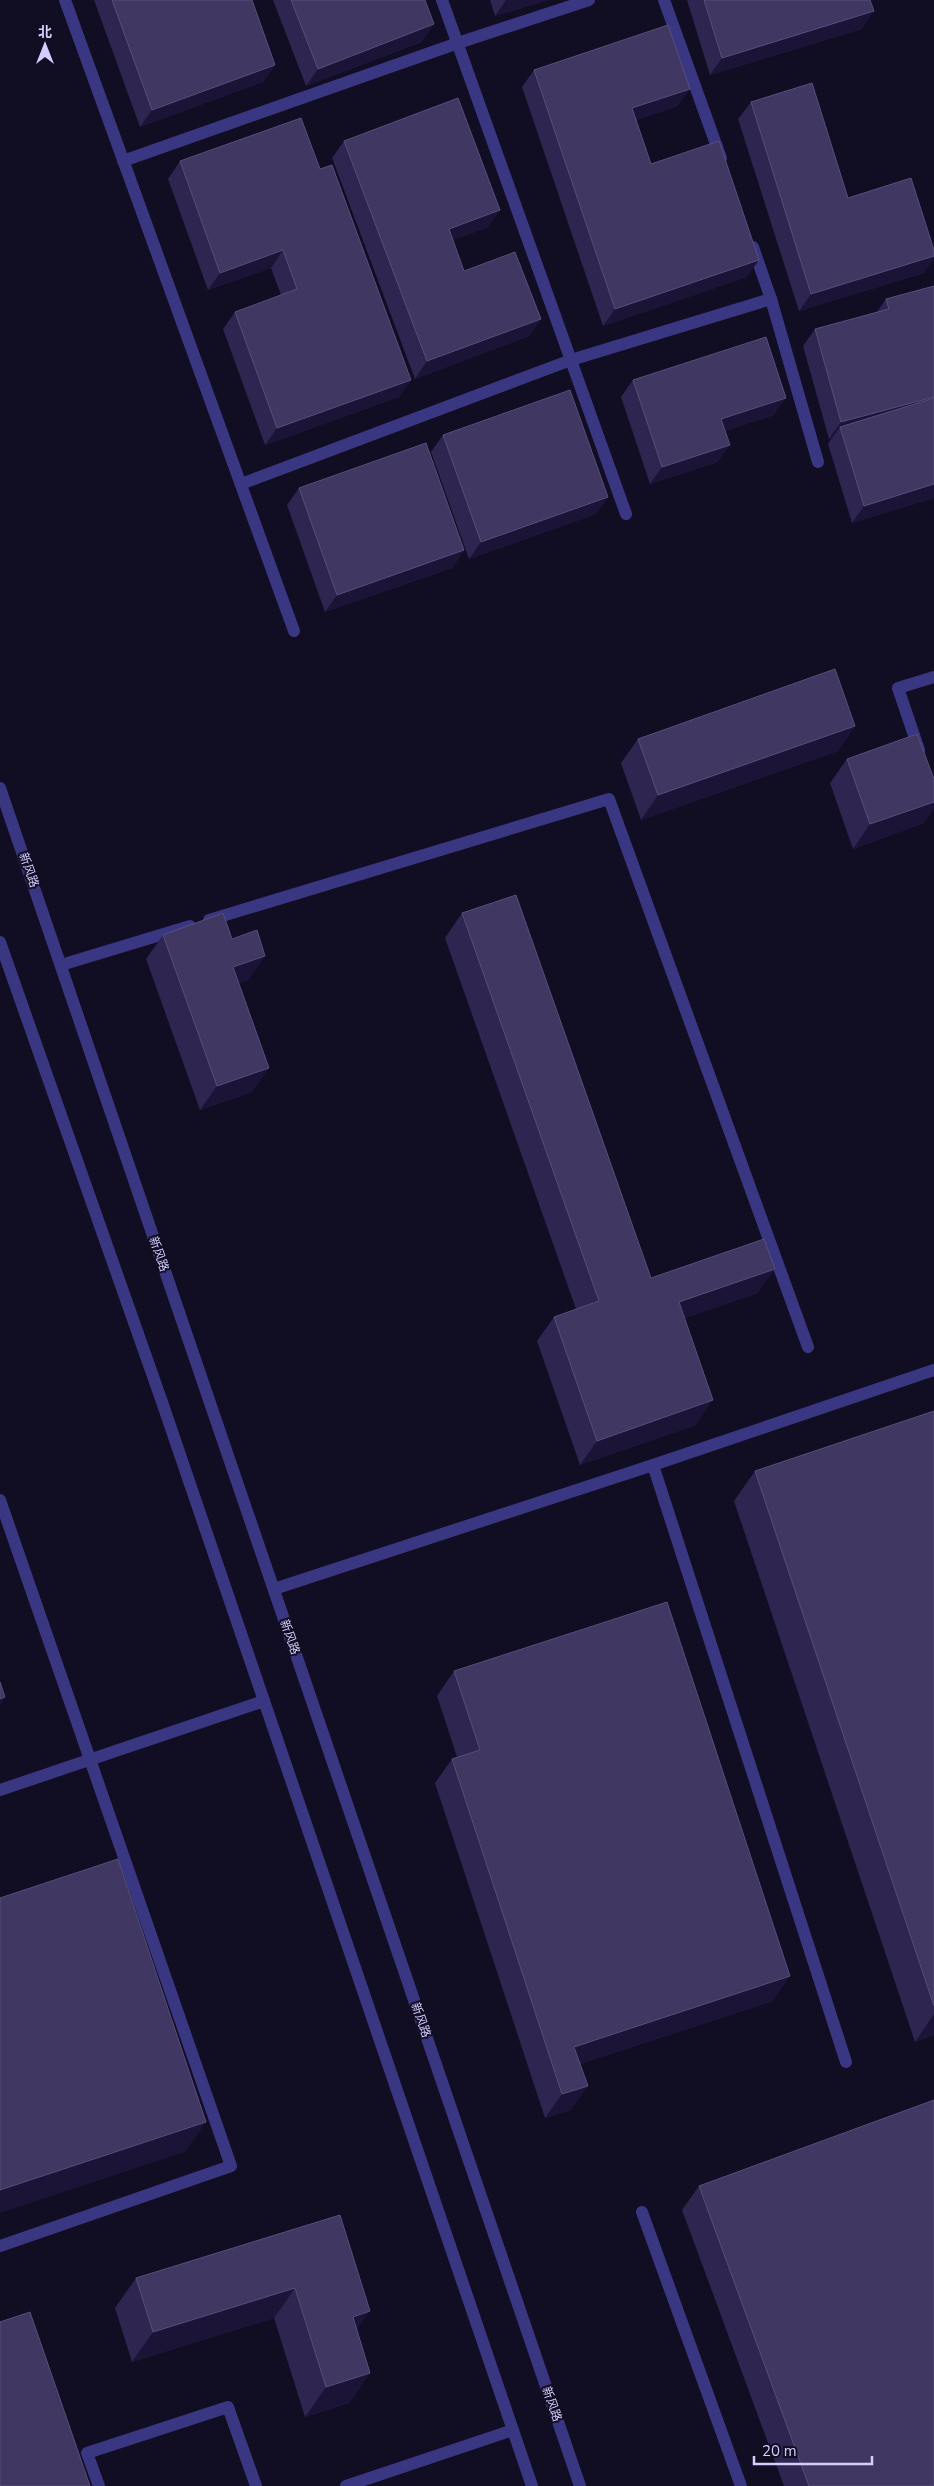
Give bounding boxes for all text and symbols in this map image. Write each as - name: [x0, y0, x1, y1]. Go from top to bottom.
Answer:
- north arrow: [20, 20, 70, 70]
- text: 北: [38, 23, 52, 42]
- street label: 新风路: [16, 850, 42, 890]
- street label: 新风路: [146, 1234, 172, 1274]
- street label: 新风路: [277, 1617, 303, 1657]
- street label: 新风路: [408, 2000, 434, 2040]
- street label: 新风路: [539, 2384, 565, 2424]
- scale bar: [754, 2434, 872, 2466]
- text: 20 m: [762, 2441, 797, 2461]

